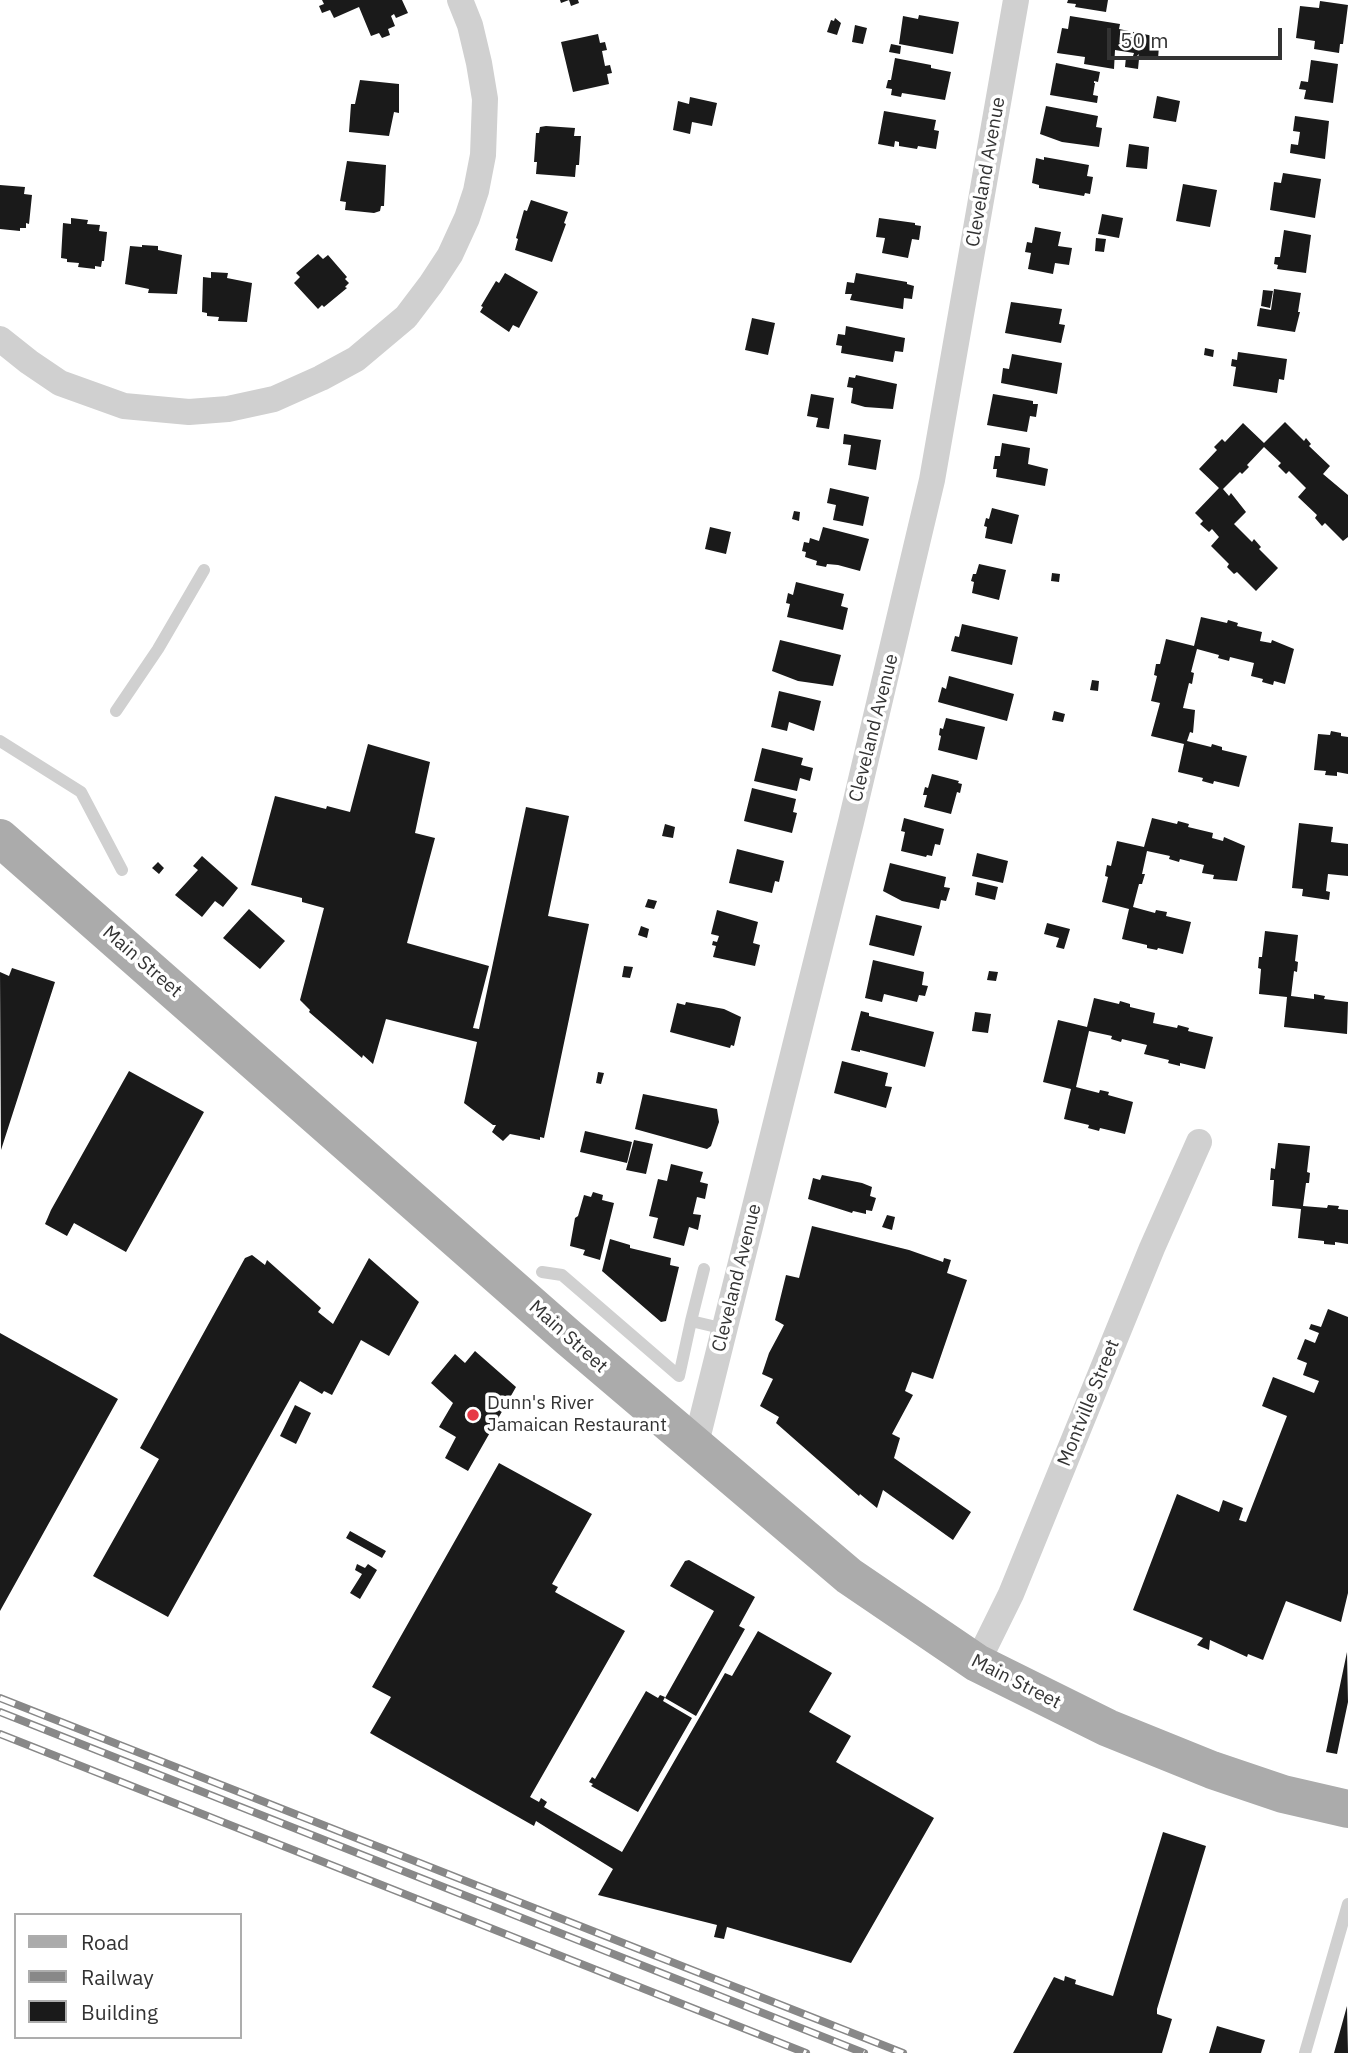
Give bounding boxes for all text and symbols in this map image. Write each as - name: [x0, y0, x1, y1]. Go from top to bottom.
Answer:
- scale bar: [1110, 14, 1285, 58]
- text: 50 m: [1120, 26, 1169, 54]
- street label: Cleveland Avenue: [962, 95, 1010, 249]
- street label: Cleveland Avenue: [845, 652, 903, 804]
- street label: Main Street: [98, 921, 186, 1003]
- street label: Cleveland Avenue: [708, 1202, 766, 1354]
- street label: Main Street: [524, 1296, 612, 1378]
- street label: Montville Street: [1053, 1336, 1125, 1470]
- place label: Dunn's River Jamaican Restaurant: [487, 1393, 667, 1437]
- marker: Dunn's River Jamaican Restaurant: [465, 1407, 481, 1423]
- street label: Main Street: [967, 1650, 1065, 1714]
- legend: [14, 1913, 242, 2039]
- text: Road: [81, 1928, 129, 1956]
- text: Railway: [81, 1963, 154, 1991]
- text: Building: [81, 1998, 158, 2026]

